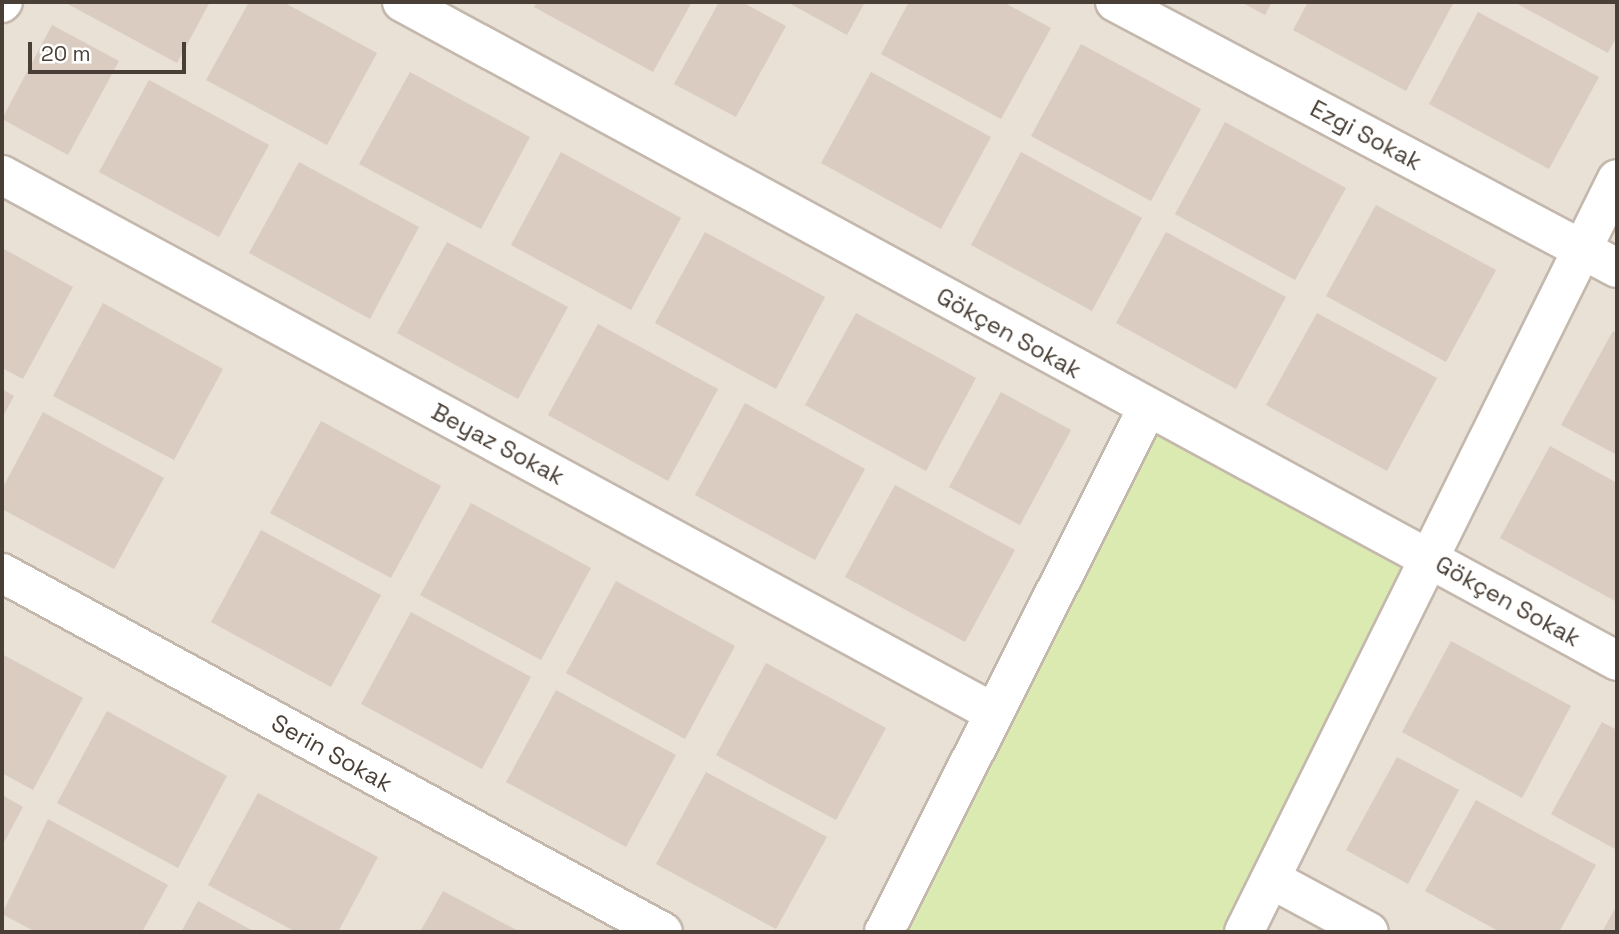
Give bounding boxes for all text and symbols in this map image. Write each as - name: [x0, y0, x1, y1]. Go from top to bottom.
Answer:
- scale bar: [32, 28, 189, 72]
- text: 20 m: [41, 40, 91, 67]
- street label: Ezgi Sokak: [1305, 94, 1427, 176]
- street label: Gökçen Sokak: [931, 281, 1087, 385]
- street label: Beyaz Sokak: [427, 397, 569, 491]
- street label: Gökçen Sokak: [1430, 549, 1586, 653]
- street label: Serin Sokak: [267, 708, 397, 798]

